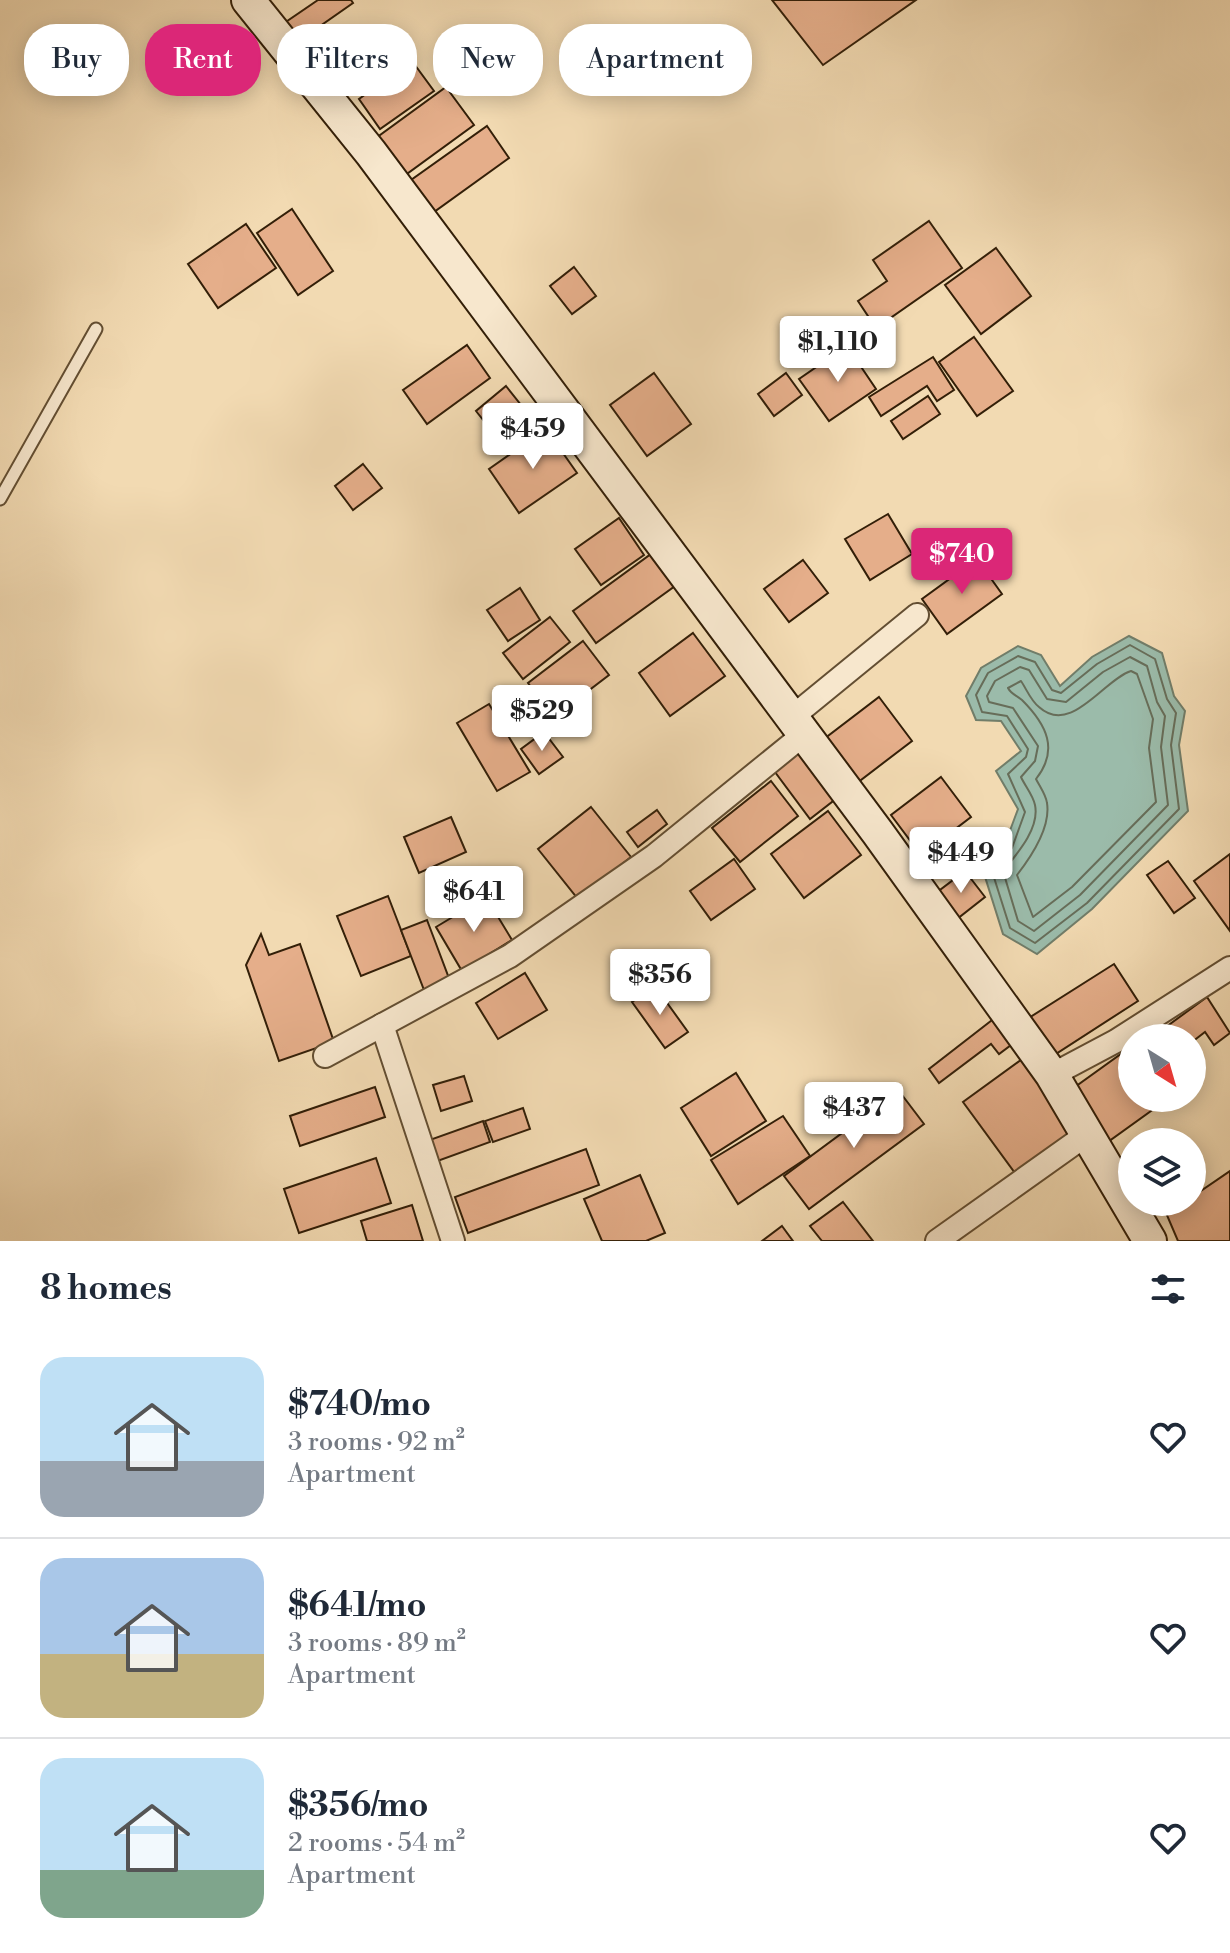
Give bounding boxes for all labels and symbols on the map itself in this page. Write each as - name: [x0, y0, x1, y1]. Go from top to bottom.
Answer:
- pin: $1,110: [773, 316, 903, 384]
- pin: $459: [486, 403, 580, 471]
- pin: $740: [915, 528, 1009, 596]
- pin: $529: [495, 685, 589, 753]
- pin: $449: [914, 827, 1008, 895]
- pin: $641: [427, 866, 521, 934]
- pin: $356: [613, 949, 707, 1017]
- north arrow: [1118, 1024, 1206, 1112]
- pin: $437: [807, 1082, 901, 1150]

